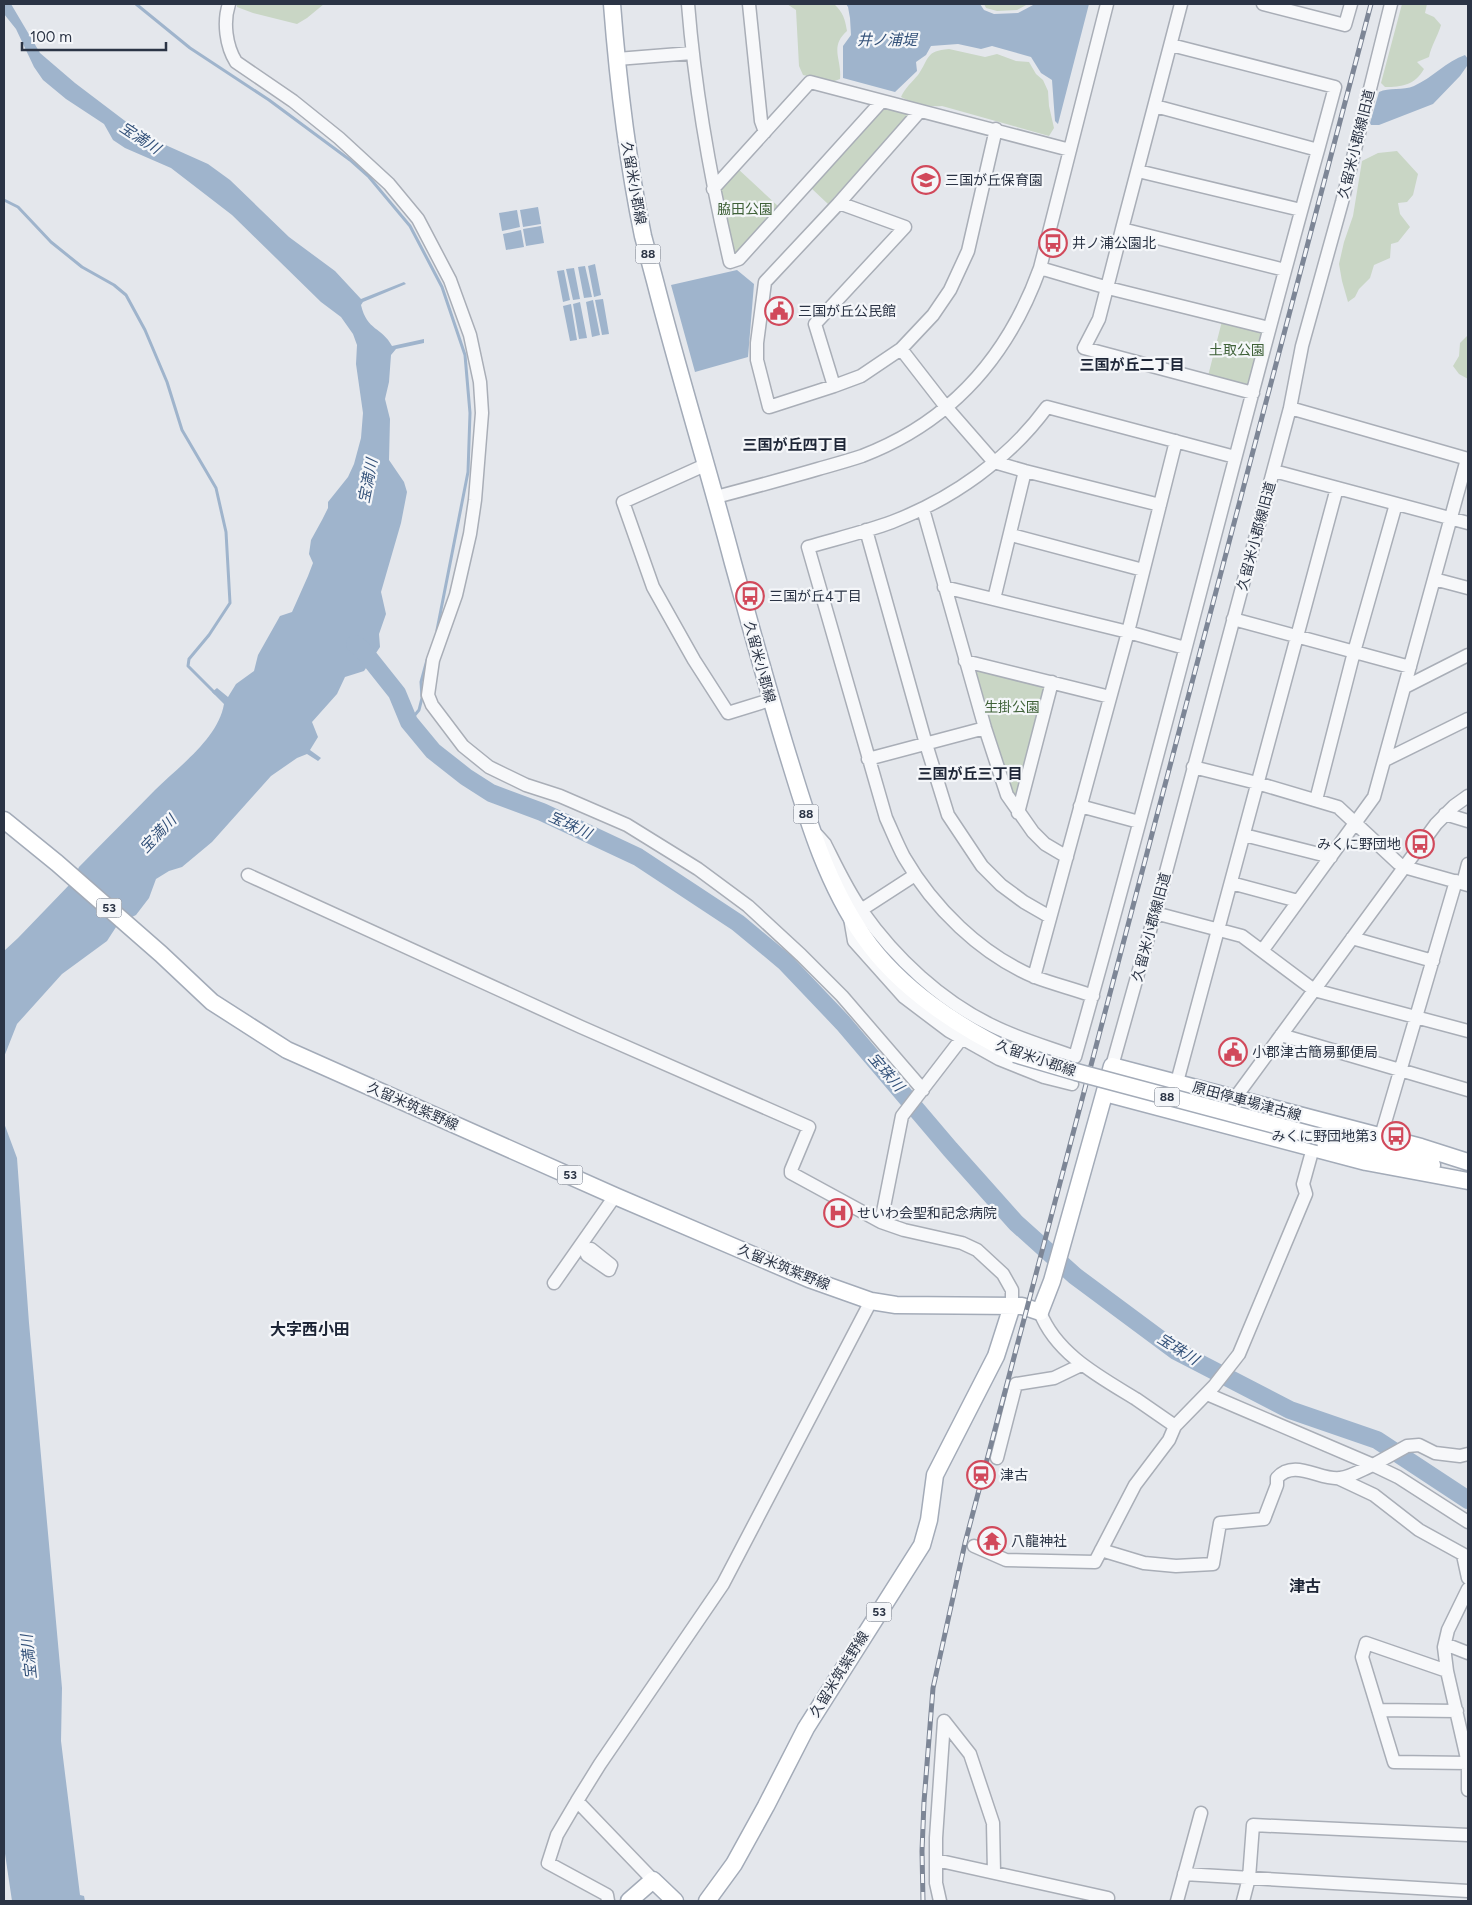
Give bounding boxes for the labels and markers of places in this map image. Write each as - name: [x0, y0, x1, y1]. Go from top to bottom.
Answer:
- school or university icon: 三国が丘保育園: [911, 165, 941, 195]
- place label: 三国が丘保育園: [945, 172, 1043, 189]
- bus stop icon: 井ノ浦公園北: [1038, 228, 1068, 258]
- place label: 井ノ浦公園北: [1072, 235, 1156, 252]
- public building icon: 三国が丘公民館: [764, 296, 794, 326]
- place label: 三国が丘公民館: [798, 303, 896, 320]
- bus stop icon: 三国が丘4丁目: [735, 581, 765, 611]
- place label: 三国が丘4丁目: [769, 588, 862, 605]
- bus stop icon: みくに野団地: [1405, 829, 1435, 859]
- place label: みくに野団地: [1317, 836, 1401, 853]
- public building icon: 小郡津古簡易郵便局: [1218, 1037, 1248, 1067]
- place label: 小郡津古簡易郵便局: [1252, 1044, 1378, 1061]
- bus stop icon: みくに野団地第3: [1381, 1121, 1411, 1151]
- place label: みくに野団地第3: [1271, 1128, 1377, 1145]
- hospital icon: せいわ会聖和記念病院: [823, 1198, 853, 1228]
- place label: せいわ会聖和記念病院: [857, 1205, 997, 1222]
- station icon: 津古: [966, 1460, 996, 1490]
- place label: 津古: [1000, 1467, 1028, 1484]
- temple icon: 八龍神社: [977, 1526, 1007, 1556]
- place label: 八龍神社: [1011, 1533, 1067, 1550]

